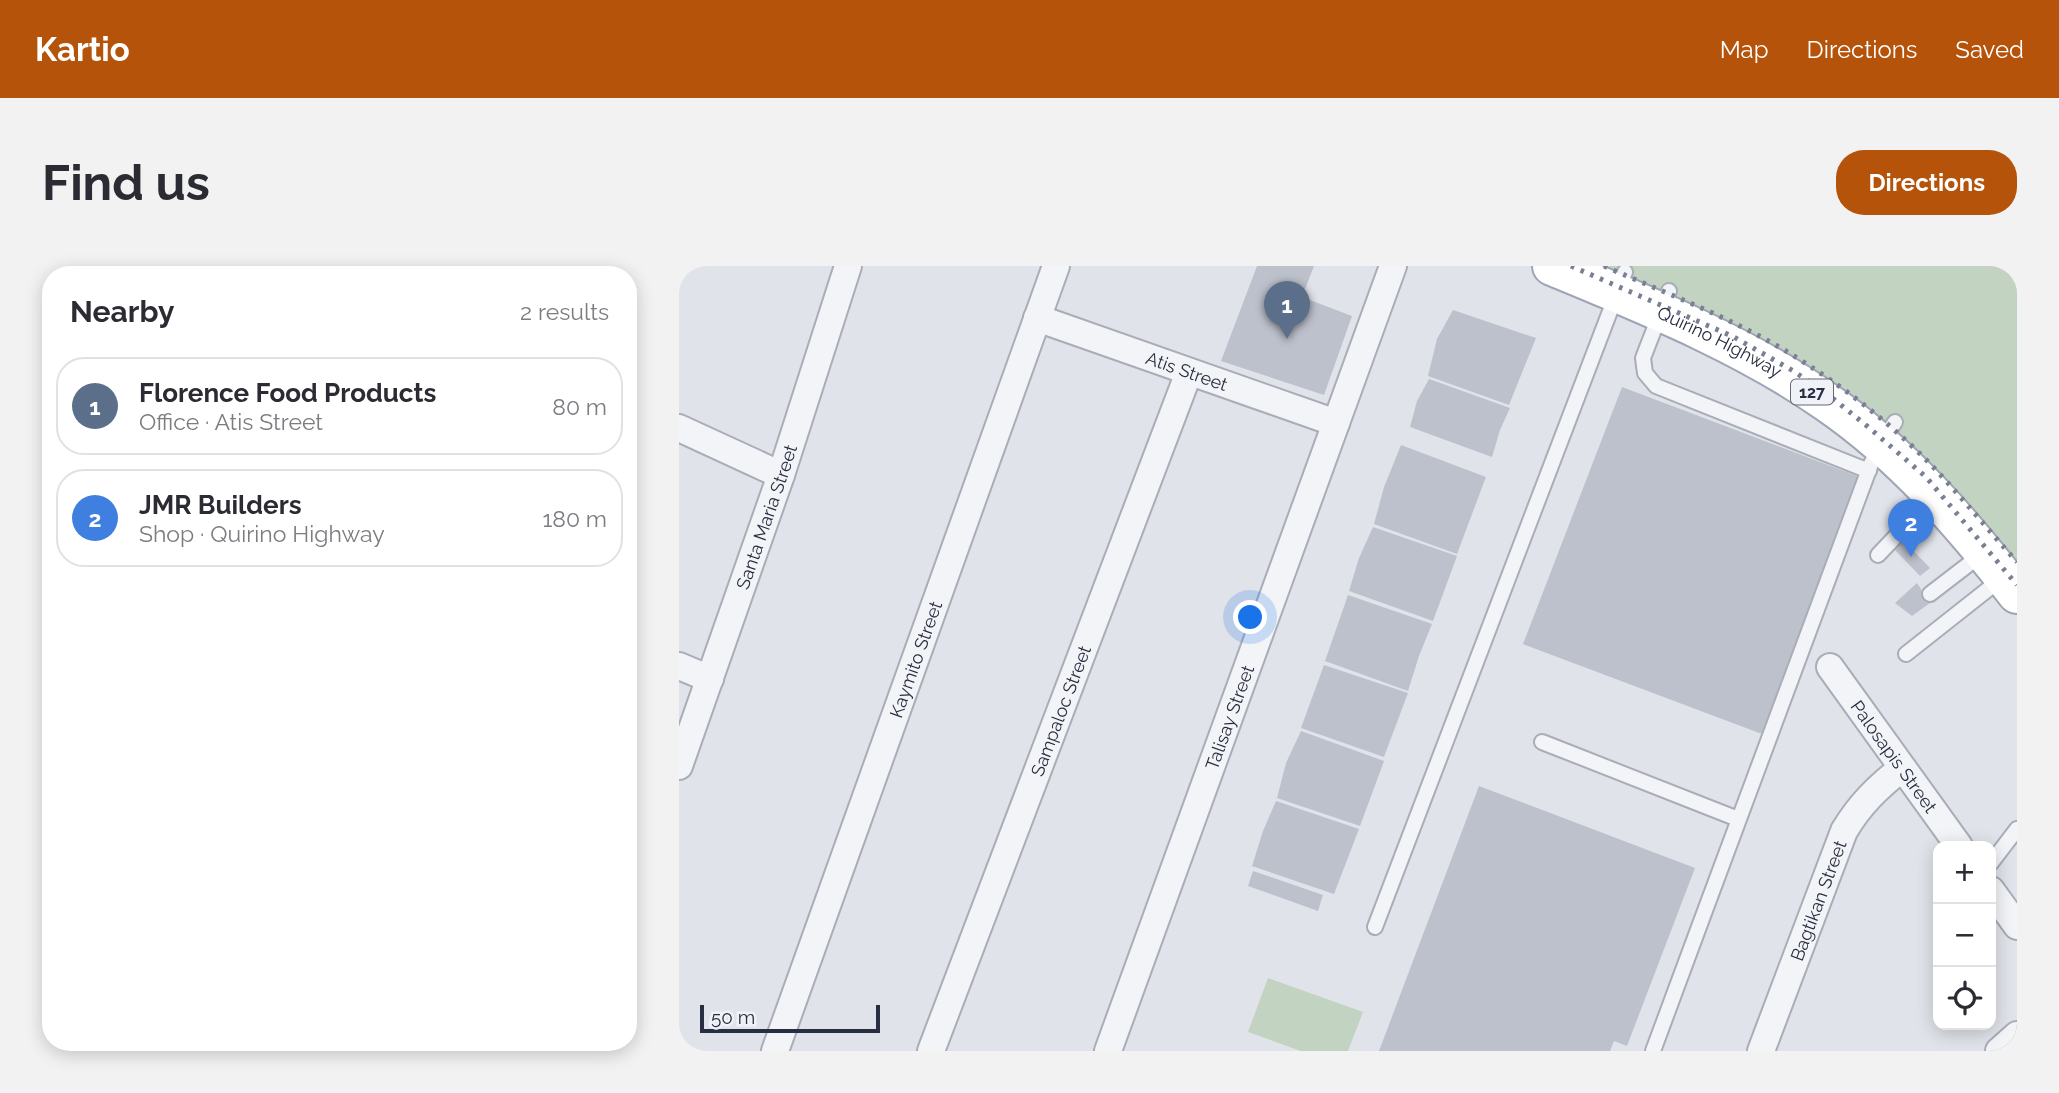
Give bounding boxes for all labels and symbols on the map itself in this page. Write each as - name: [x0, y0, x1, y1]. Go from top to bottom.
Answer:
- pin: 1: [1264, 281, 1310, 339]
- street label: Quirino Highway: [1654, 301, 1786, 382]
- street label: Atis Street: [1143, 347, 1231, 395]
- road number: 127: [1791, 380, 1833, 404]
- street label: Santa Maria Street: [731, 442, 801, 592]
- pin: 2: [1888, 499, 1934, 557]
- street label: Kaymito Street: [885, 598, 946, 721]
- your location: [1233, 600, 1267, 634]
- street label: Sampaloc Street: [1026, 642, 1095, 779]
- street label: Talisay Street: [1201, 662, 1258, 773]
- street label: Palosapis Street: [1847, 696, 1942, 816]
- street label: Bagtikan Street: [1786, 837, 1850, 964]
- scale bar: [700, 1002, 880, 1034]

